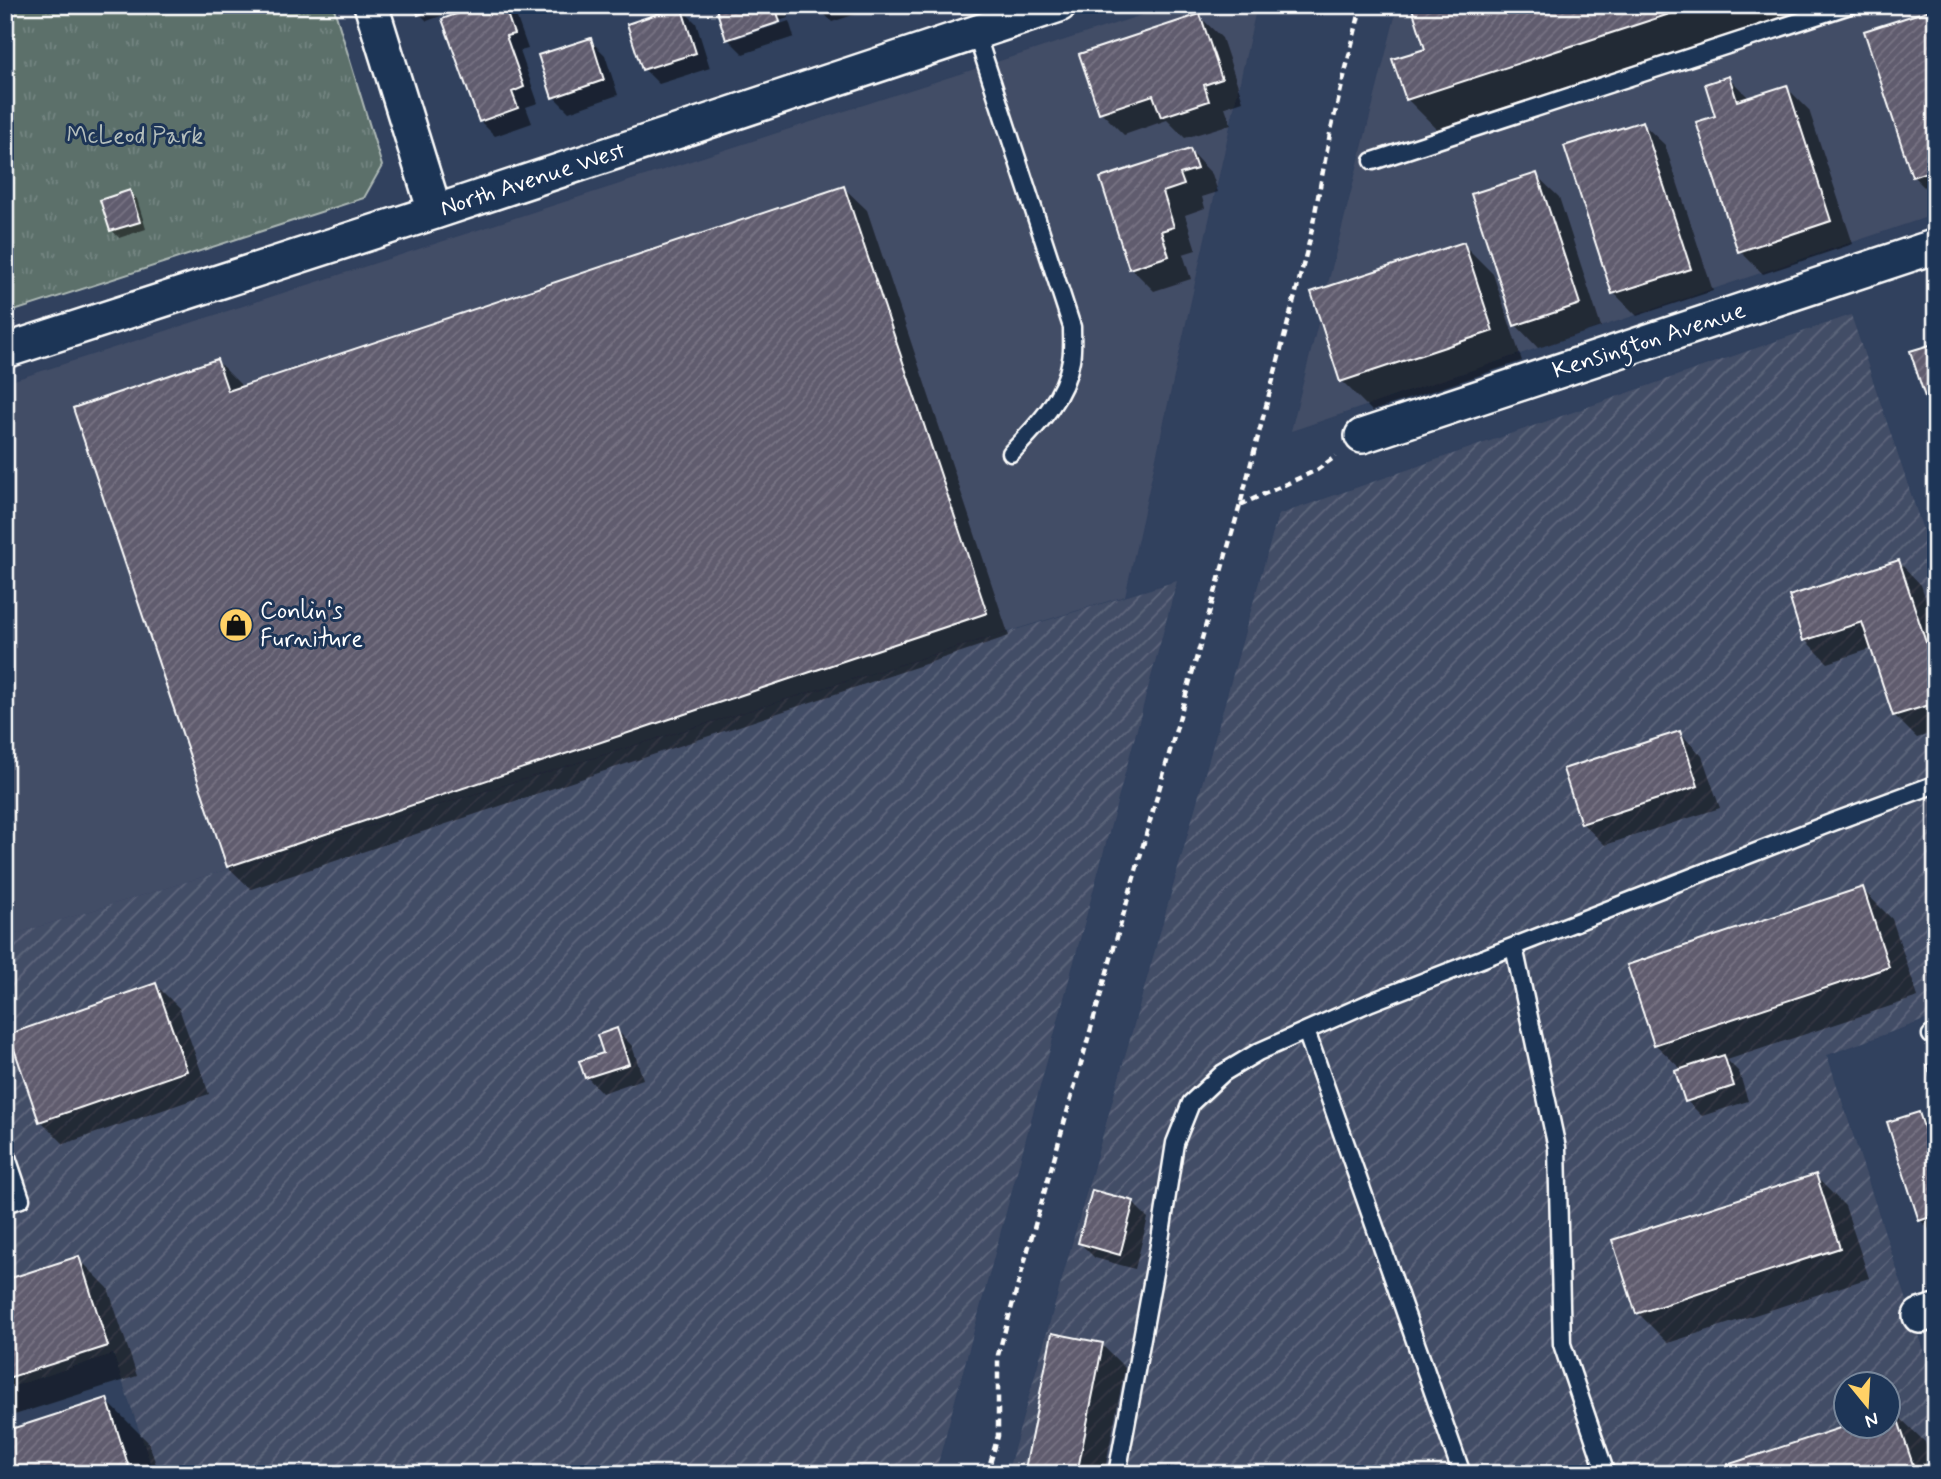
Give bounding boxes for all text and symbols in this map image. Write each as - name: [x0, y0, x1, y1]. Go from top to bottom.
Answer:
- park label: McLeod Park: [67, 121, 203, 152]
- street label: North Avenue West: [436, 135, 630, 225]
- street label: Kensington Avenue: [1549, 295, 1751, 390]
- place label: Conlin's Furniture: [260, 596, 363, 655]
- shop icon: Conlin's Furniture: [217, 606, 255, 644]
- north arrow: [1832, 1370, 1902, 1440]
- text: N: [1862, 1406, 1882, 1434]

